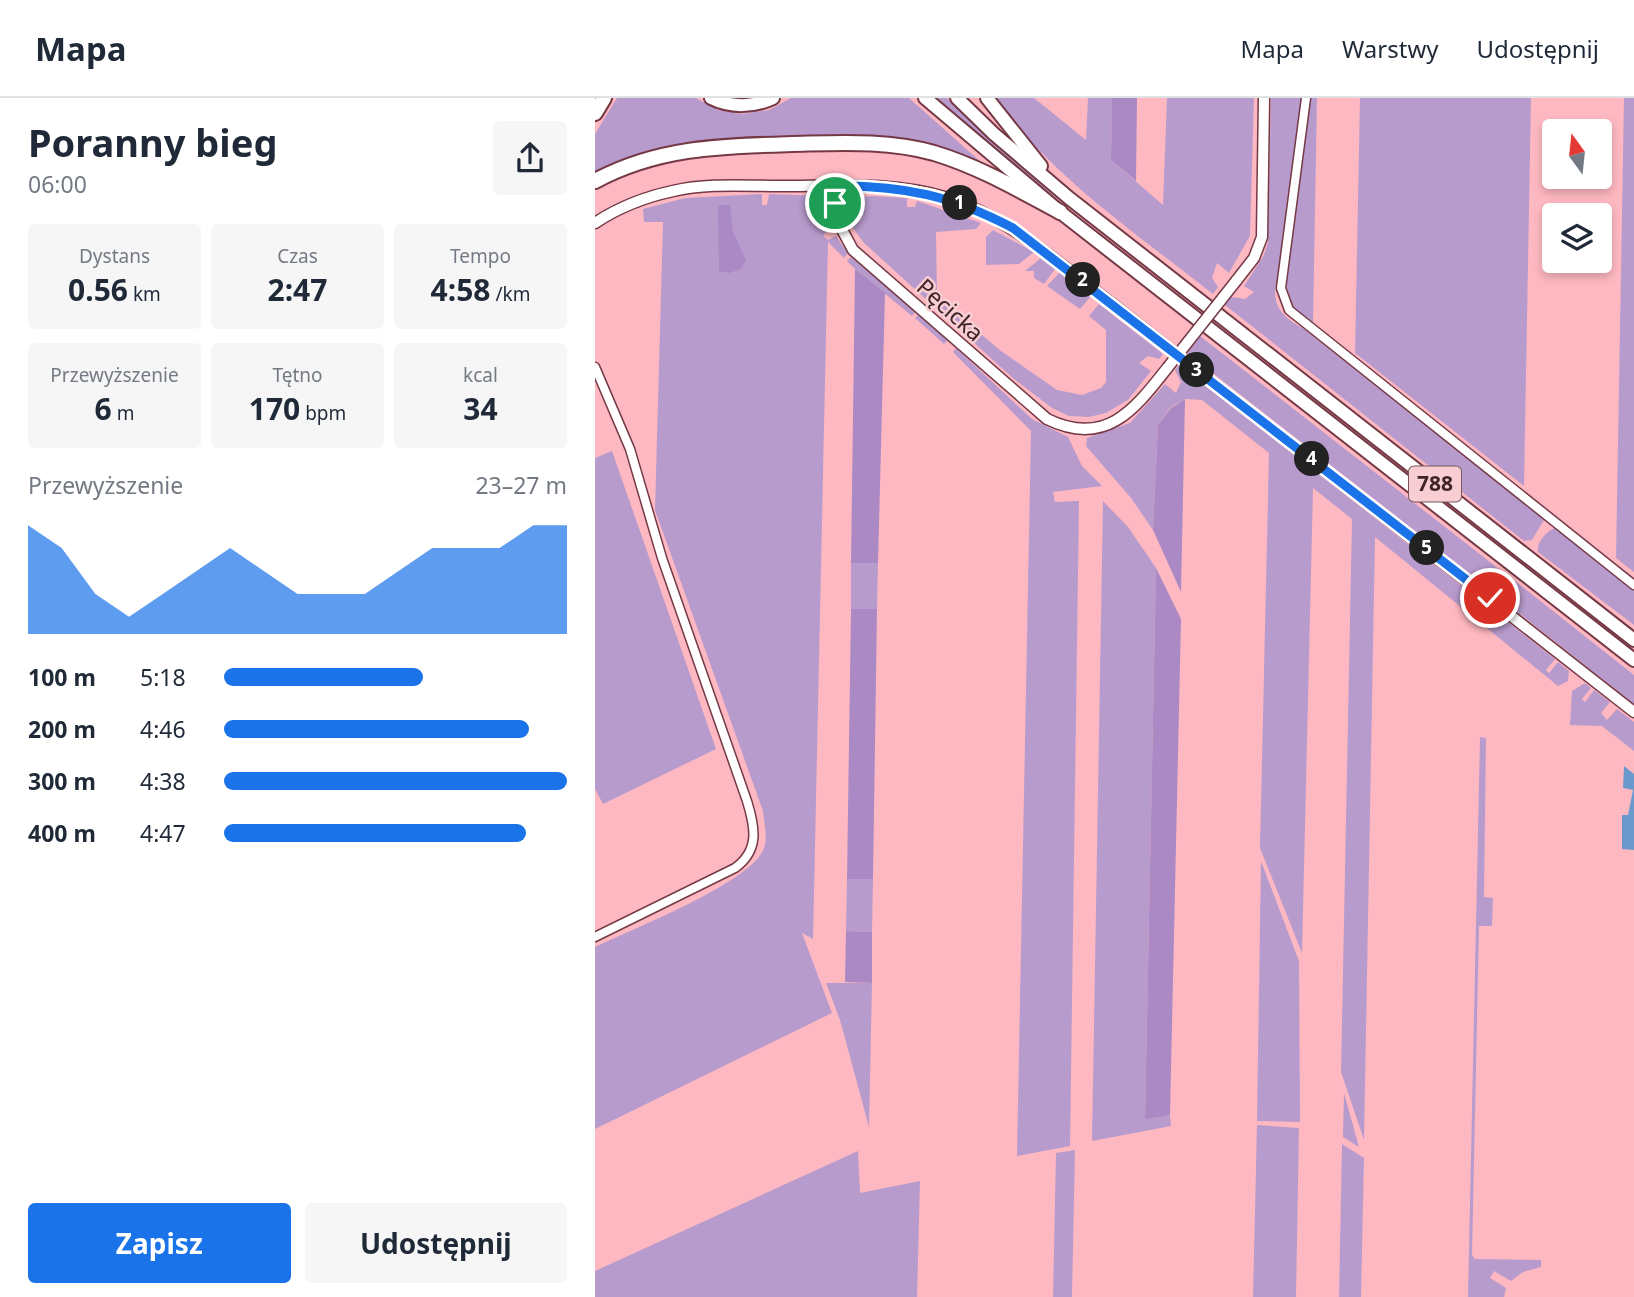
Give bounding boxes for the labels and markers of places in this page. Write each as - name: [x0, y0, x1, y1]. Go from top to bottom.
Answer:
- pin: [805, 173, 865, 233]
- pin: 1: [943, 186, 977, 220]
- pin: 2: [1065, 262, 1100, 298]
- pin: 3: [1179, 352, 1215, 388]
- pin: 4: [1295, 442, 1329, 476]
- pin: 5: [1409, 531, 1445, 566]
- pin: [1460, 568, 1520, 628]

